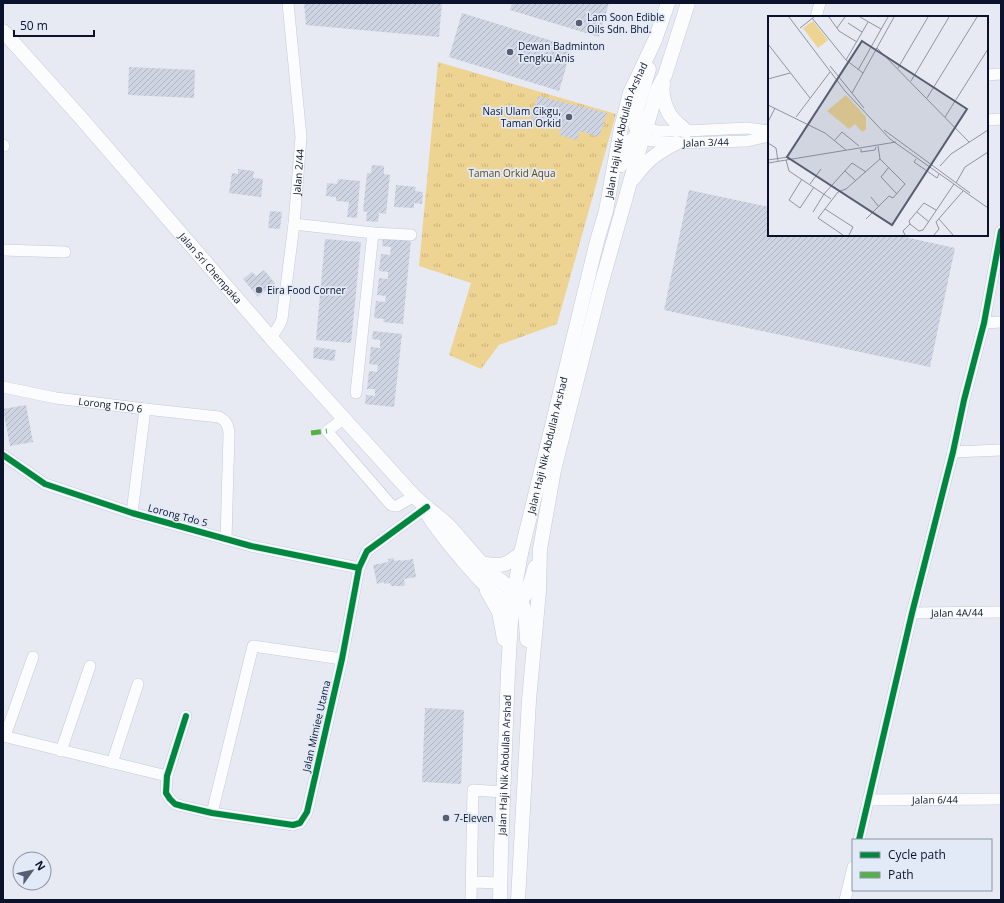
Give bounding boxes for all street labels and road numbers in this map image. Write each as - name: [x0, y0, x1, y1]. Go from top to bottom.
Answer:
- street label: Jalan Haji Nik Abdullah Arshad: [601, 60, 651, 200]
- street label: Jalan 3/44: [682, 135, 729, 150]
- street label: Jalan 2/44: [289, 148, 307, 196]
- street label: Jalan Sri Chempaka: [175, 229, 245, 306]
- street label: Jalan Haji Nik Abdullah Arshad: [524, 375, 571, 516]
- street label: Lorong TDO 6: [78, 394, 144, 416]
- street label: Lorong Tdo 5: [147, 500, 210, 530]
- street label: Jalan 4A/44: [930, 605, 983, 620]
- street label: Jalan Mimiee Utama: [298, 679, 333, 774]
- street label: Jalan Haji Nik Abdullah Arshad: [495, 694, 514, 837]
- street label: Jalan 6/44: [911, 792, 958, 807]

